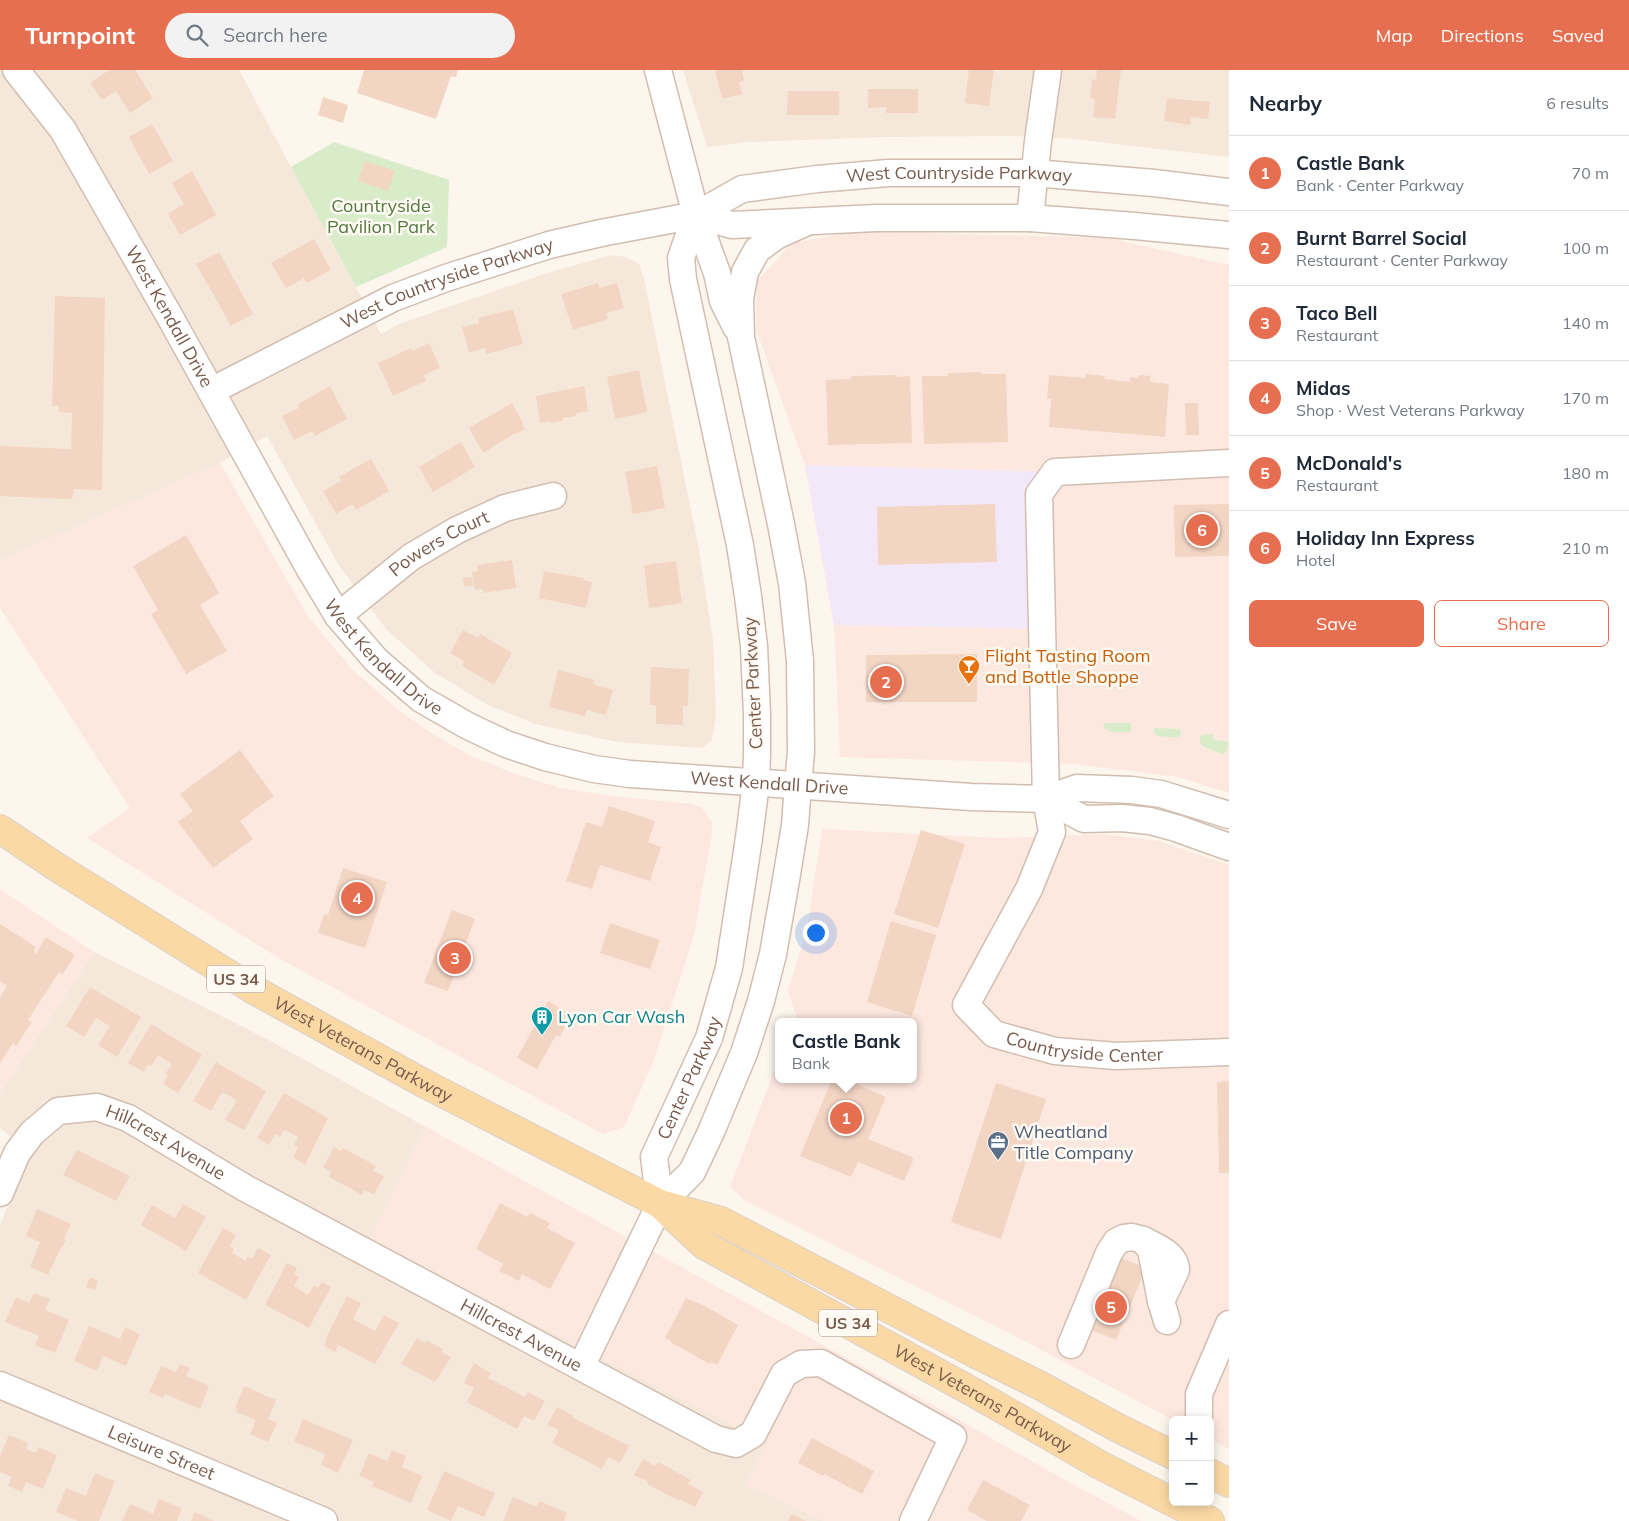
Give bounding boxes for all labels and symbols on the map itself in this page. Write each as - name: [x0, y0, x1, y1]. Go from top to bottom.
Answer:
- street label: West Countryside Parkway: [845, 161, 1073, 188]
- park label: Countryside Pavilion Park: [327, 194, 436, 238]
- street label: West Countryside Parkway: [336, 232, 557, 334]
- street label: West Kendall Drive: [121, 242, 219, 391]
- street label: Powers Court: [384, 505, 493, 581]
- pin: 6: [1186, 511, 1218, 549]
- street label: West Kendall Drive: [319, 594, 447, 720]
- street label: Center Parkway: [738, 616, 767, 750]
- place label: Flight Tasting Room and Bottle Shoppe: [985, 644, 1151, 688]
- bar icon: Flight Tasting Room and Bottle Shoppe: [957, 654, 981, 685]
- pin: 2: [870, 663, 902, 701]
- street label: West Kendall Drive: [689, 766, 849, 800]
- pin: 4: [341, 879, 373, 917]
- your location: [803, 920, 829, 946]
- pin: 3: [439, 939, 471, 977]
- road number: US 34: [207, 966, 265, 992]
- street label: West Veterans Parkway: [270, 991, 457, 1107]
- building icon: Lyon Car Wash: [530, 1005, 554, 1036]
- place label: Lyon Car Wash: [558, 1005, 685, 1028]
- street label: Center Parkway: [652, 1013, 726, 1143]
- street label: Countryside Center: [1003, 1026, 1164, 1067]
- street label: Hillcrest Avenue: [103, 1099, 230, 1185]
- pin: 1: [830, 1099, 862, 1137]
- place label: Wheatland Title Company: [1014, 1120, 1134, 1164]
- office icon: Wheatland Title Company: [986, 1130, 1010, 1161]
- pin: 5: [1095, 1288, 1127, 1326]
- street label: Hillcrest Avenue: [457, 1293, 586, 1377]
- road number: US 34: [819, 1310, 877, 1336]
- street label: West Veterans Parkway: [890, 1339, 1076, 1458]
- street label: Leisure Street: [105, 1420, 219, 1485]

